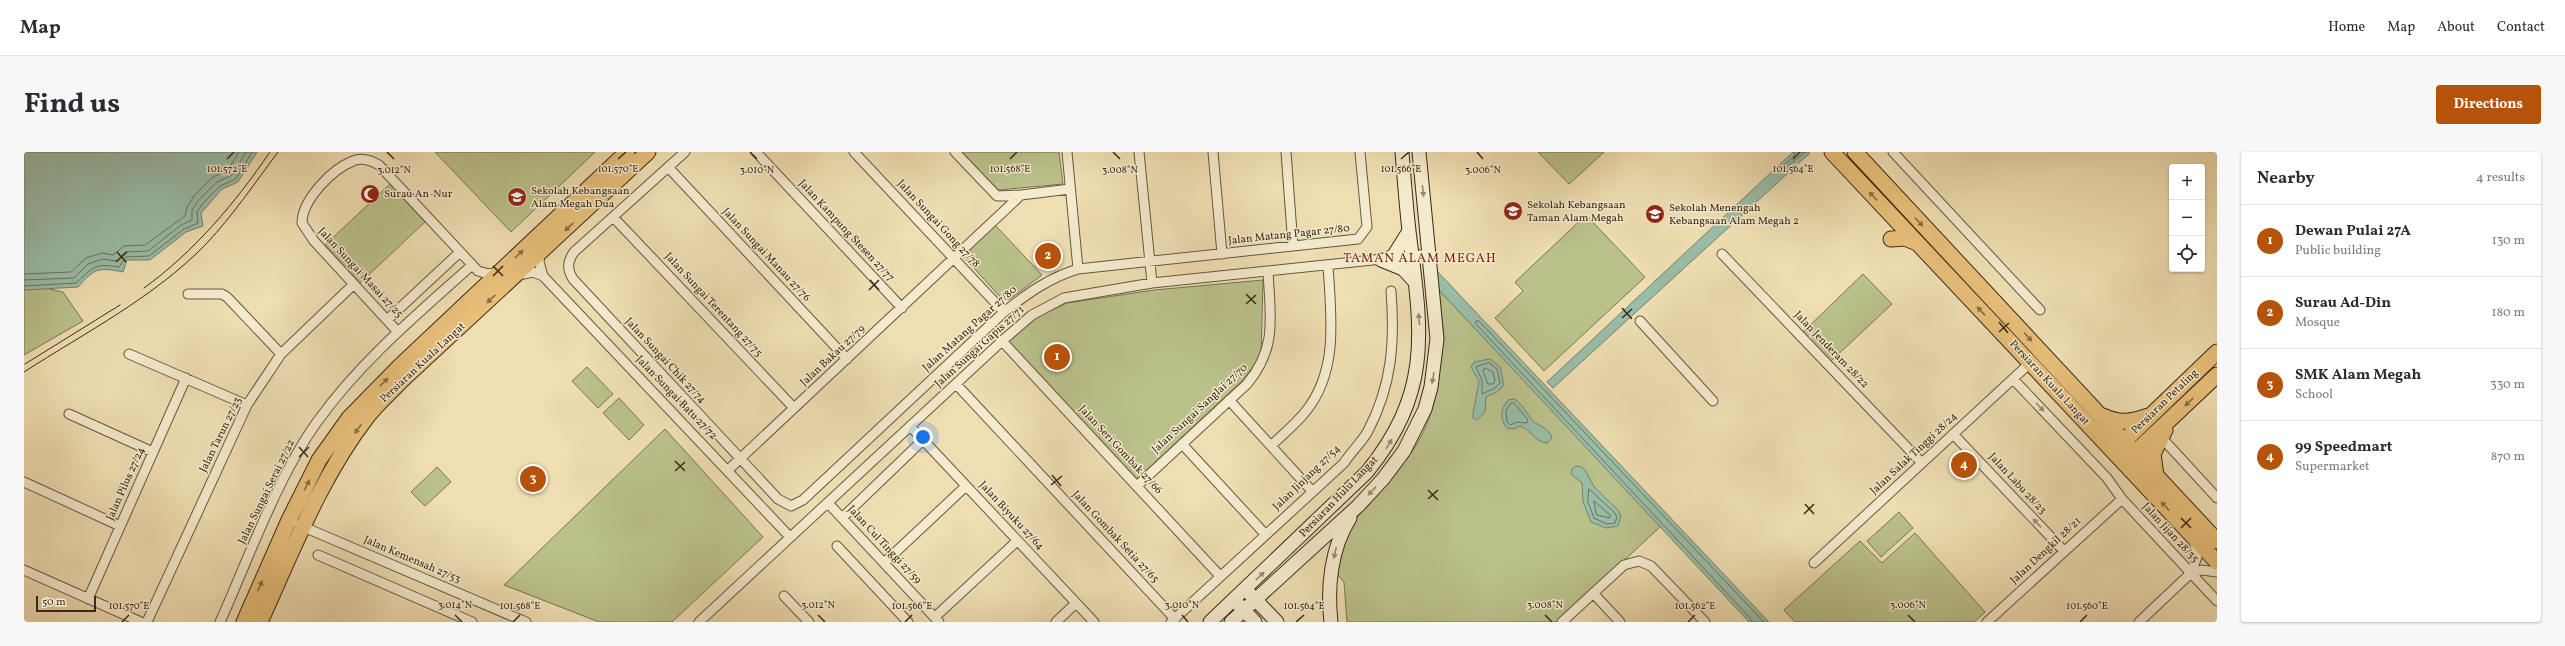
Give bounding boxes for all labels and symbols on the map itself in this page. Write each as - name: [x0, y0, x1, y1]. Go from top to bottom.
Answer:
- text: 101.572°E: [207, 162, 247, 176]
- text: 101.570°E: [598, 162, 638, 176]
- text: 101.568°E: [990, 162, 1030, 176]
- text: 101.566°E: [1381, 162, 1421, 176]
- text: 101.564°E: [1773, 162, 1813, 176]
- text: 3.012°N: [377, 163, 411, 177]
- text: 3.010°N: [740, 163, 775, 177]
- text: 3.008°N: [1102, 163, 1139, 177]
- text: 3.006°N: [1465, 163, 1502, 177]
- street label: Jalan Kampung Stesen 27/77: [795, 177, 897, 285]
- street label: Jalan Sungai Gong 27/78: [893, 177, 983, 272]
- mosque icon: Surau An-Nur: [359, 183, 381, 205]
- place label: Sekolah Kebangsaan Alam Megah Dua: [531, 184, 630, 212]
- one-way arrow: [1420, 185, 1427, 197]
- school or university icon: Sekolah Kebangsaan Alam Megah Dua: [506, 186, 528, 208]
- place label: Surau An-Nur: [384, 187, 453, 202]
- one-way arrow: [1869, 190, 1878, 201]
- place label: Sekolah Kebangsaan Taman Alam Megah: [1527, 198, 1626, 226]
- school or university icon: Sekolah Kebangsaan Taman Alam Megah: [1502, 200, 1524, 222]
- place label: Sekolah Menengah Kebangsaan Alam Megah 2: [1669, 201, 1799, 229]
- school or university icon: Sekolah Menengah Kebangsaan Alam Megah 2: [1644, 203, 1666, 225]
- street label: Jalan Sungai Manau 27/76: [718, 205, 814, 306]
- one-way arrow: [1915, 217, 1924, 227]
- street label: Jalan Matang Pagar 27/80: [1227, 221, 1351, 249]
- one-way arrow: [564, 222, 574, 231]
- street label: Jalan Sungai Masai 27/25: [314, 224, 406, 322]
- pin: 2: [1035, 241, 1061, 271]
- one-way arrow: [515, 250, 524, 259]
- street label: Jalan Sungai Terentang 27/75: [661, 250, 765, 360]
- district label: TAMAN ALAM MEGAH: [1343, 250, 1497, 268]
- street label: Jalan Matang Pagar 27/80: [920, 282, 1021, 375]
- one-way arrow: [486, 295, 496, 304]
- street label: Jalan Sungai Gapis 27/71: [932, 303, 1028, 391]
- one-way arrow: [1977, 306, 1986, 316]
- street label: Jalan Jenderam 28/22: [1790, 308, 1872, 392]
- one-way arrow: [1415, 313, 1422, 325]
- street label: Jalan Sungai Chik 27/74: [621, 315, 709, 408]
- street label: Persiaran Kuala Langat: [377, 319, 469, 406]
- street label: Jalan Bakau 27/79: [797, 322, 869, 390]
- one-way arrow: [2023, 332, 2033, 342]
- street label: Persiaran Kuala Langat: [2006, 337, 2093, 429]
- pin: 1: [1044, 342, 1070, 372]
- street label: Jalan Sungai Batu 27/72: [632, 353, 720, 443]
- street label: Jalan Sungai Sanglai 27/70: [1149, 360, 1251, 457]
- street label: Persiaran Petaling: [2128, 366, 2202, 438]
- one-way arrow: [1429, 372, 1435, 384]
- one-way arrow: [379, 377, 389, 387]
- street label: Jalan Tarun 27/23: [196, 394, 246, 475]
- one-way arrow: [2184, 397, 2194, 407]
- street label: Jalan Seri Gombak 27/66: [1075, 402, 1166, 498]
- one-way arrow: [2035, 402, 2045, 412]
- street label: Jalan Salak Tinggi 28/24: [1867, 409, 1961, 499]
- one-way arrow: [354, 424, 362, 435]
- your location: [913, 427, 933, 447]
- street label: Jalan Sungai Serai 27/22: [235, 437, 299, 547]
- one-way arrow: [1385, 438, 1393, 449]
- street label: Jalan Jinjang 27/54: [1270, 441, 1344, 514]
- street label: Jalan Pilus 27/24: [103, 445, 149, 523]
- pin: 4: [1951, 450, 1977, 480]
- street label: Jalan Labu 28/23: [1985, 450, 2050, 518]
- street label: Persiaran Hulu Langat: [1296, 453, 1382, 541]
- pin: 3: [520, 464, 546, 494]
- street label: Jalan Biyuku 27/64: [975, 478, 1047, 554]
- one-way arrow: [304, 479, 310, 491]
- one-way arrow: [1367, 486, 1377, 496]
- street label: Jalan Gombak Setia 27/65: [1068, 488, 1162, 586]
- street label: Jalan Jijan 28/35: [2138, 500, 2202, 566]
- one-way arrow: [2160, 501, 2170, 511]
- street label: Jalan Cul Tinggi 27/59: [844, 502, 925, 588]
- street label: Jalan Dengkil 28/21: [2007, 514, 2085, 588]
- one-way arrow: [2033, 518, 2042, 528]
- street label: Jalan Kemensah 27/53: [361, 533, 463, 587]
- one-way arrow: [1331, 547, 1337, 559]
- one-way arrow: [1254, 572, 1265, 581]
- one-way arrow: [257, 580, 263, 592]
- scale bar: [36, 594, 96, 613]
- text: 3.014°N: [438, 598, 473, 612]
- text: 3.012°N: [801, 598, 835, 612]
- text: 3.010°N: [1165, 598, 1200, 612]
- text: 3.008°N: [1527, 598, 1564, 612]
- text: 3.006°N: [1890, 598, 1927, 612]
- text: 101.570°E: [109, 599, 149, 613]
- text: 101.568°E: [500, 599, 540, 613]
- text: 101.566°E: [892, 599, 932, 613]
- text: 101.564°E: [1284, 599, 1324, 613]
- text: 101.562°E: [1675, 599, 1715, 613]
- text: 101.560°E: [2066, 599, 2108, 613]

